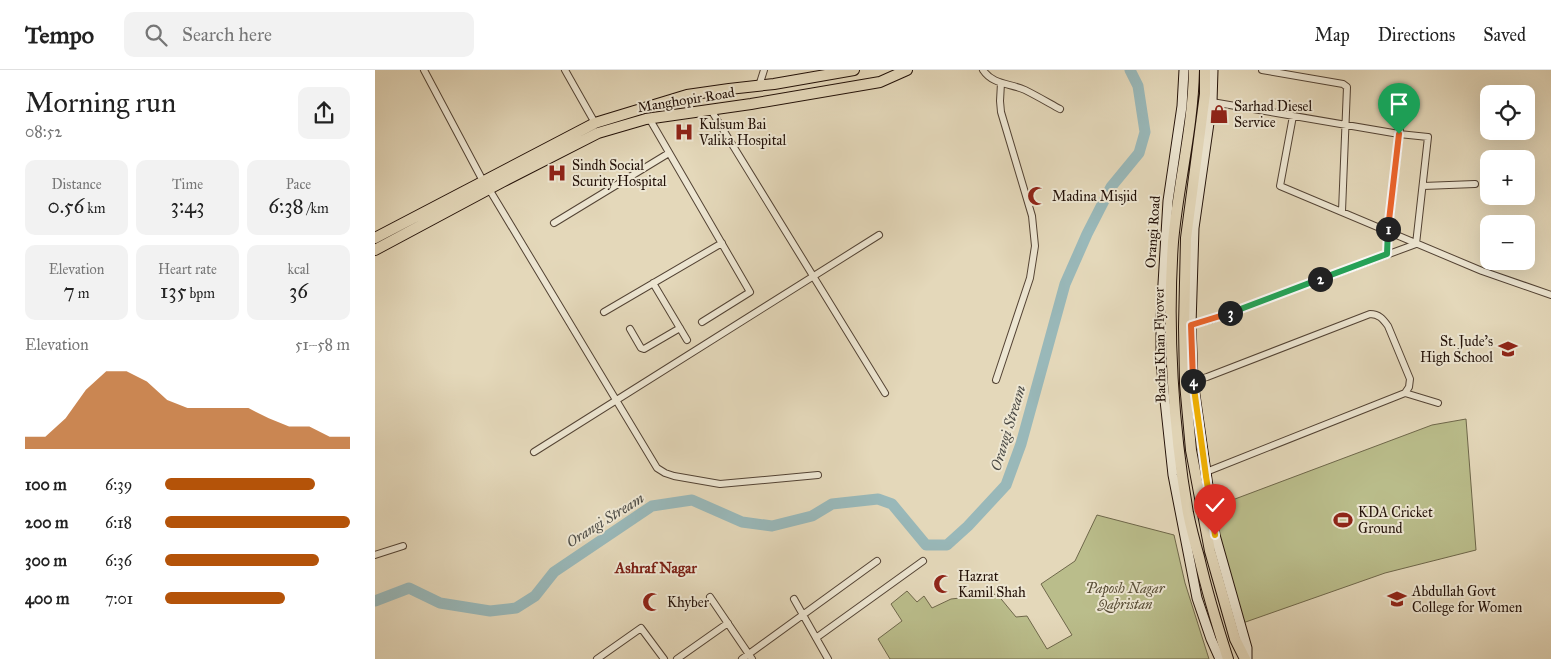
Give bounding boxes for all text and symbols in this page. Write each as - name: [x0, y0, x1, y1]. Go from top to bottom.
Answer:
- search box: [124, 12, 474, 57]
- text: Tempo: [25, 20, 94, 50]
- icon: search: [142, 21, 170, 49]
- text: Search here: [182, 23, 272, 46]
- text: Map: [1314, 24, 1350, 46]
- text: Directions: [1378, 24, 1455, 46]
- text: Saved: [1483, 24, 1526, 46]
- pin: [1378, 83, 1420, 134]
- street label: Manghopir Road: [636, 84, 736, 116]
- text: Morning run: [25, 85, 176, 120]
- map controls: [1480, 85, 1535, 270]
- button: locate: [1480, 85, 1535, 140]
- button: share: [298, 87, 350, 139]
- icon: arrive: [1385, 90, 1413, 118]
- place label: Sarhad Diesel Service: [1234, 98, 1312, 131]
- shop icon: Sarhad Diesel Service: [1208, 103, 1230, 125]
- place label: Kulsum Bai Valika Hospital: [698, 116, 786, 149]
- hospital icon: Kulsum Bai Valika Hospital: [673, 121, 695, 143]
- text: 08:52: [25, 122, 62, 141]
- button: +: [1480, 150, 1535, 205]
- place label: Sindh Social Scurity Hospital: [572, 157, 667, 190]
- hospital icon: Sindh Social Scurity Hospital: [546, 162, 568, 184]
- text: Distance: [51, 176, 102, 193]
- text: Time: [172, 176, 203, 193]
- text: Pace: [286, 176, 311, 193]
- mosque icon: Madina Misjid: [1026, 185, 1048, 207]
- place label: Madina Misjid: [1052, 188, 1137, 205]
- text: 0.56: [47, 193, 84, 219]
- text: 3:43: [171, 193, 204, 219]
- text: 6:38: [268, 193, 304, 219]
- street label: Orangi Road: [1142, 195, 1164, 269]
- text: km: [84, 200, 106, 217]
- text: /km: [304, 200, 329, 217]
- button: −: [1480, 215, 1535, 270]
- pin: 1: [1375, 216, 1401, 242]
- text: 1: [1386, 221, 1391, 238]
- text: Elevation: [49, 261, 104, 278]
- text: Heart rate: [158, 261, 217, 278]
- text: kcal: [287, 261, 310, 278]
- pin: 2: [1307, 266, 1333, 292]
- text: 2: [1317, 271, 1324, 288]
- text: 7: [64, 278, 75, 304]
- text: 135: [160, 278, 186, 304]
- text: 36: [289, 278, 308, 304]
- text: m: [75, 285, 90, 302]
- text: bpm: [186, 285, 215, 302]
- street label: Bacha Khan Flyover: [1150, 286, 1170, 403]
- pin: 3: [1217, 300, 1243, 326]
- text: 3: [1228, 305, 1233, 322]
- place label: St. Jude's High School: [1420, 333, 1493, 366]
- text: Elevation: [25, 335, 89, 354]
- text: 51–58 m: [295, 335, 350, 354]
- school or university icon: St. Jude's High School: [1497, 338, 1519, 360]
- pin: 4: [1181, 368, 1205, 394]
- text: 4: [1190, 373, 1197, 390]
- water label: Orangi Stream: [986, 383, 1030, 473]
- text: 100 m: [25, 475, 67, 494]
- text: 6:39: [105, 475, 132, 494]
- pin: [1194, 484, 1236, 535]
- water label: Orangi Stream: [563, 489, 647, 551]
- icon: check: [1201, 491, 1229, 519]
- place label: KDA Cricket Ground: [1358, 504, 1433, 537]
- sports icon: KDA Cricket Ground: [1332, 509, 1354, 531]
- text: 200 m: [25, 513, 68, 532]
- text: 6:18: [105, 513, 132, 532]
- text: 300 m: [25, 551, 67, 570]
- text: 6:36: [105, 551, 132, 570]
- district label: Ashraf Nagar: [614, 559, 697, 578]
- place label: Hazrat Kamil Shah: [958, 568, 1026, 601]
- mosque icon: Hazrat Kamil Shah: [932, 573, 954, 595]
- park label: Paposh Nagar Qabristan: [1085, 580, 1166, 613]
- place label: Abdullah Govt College for Women: [1411, 583, 1523, 616]
- school or university icon: Abdullah Govt College for Women: [1386, 588, 1408, 610]
- text: 400 m: [25, 589, 69, 608]
- text: 7:01: [105, 589, 133, 608]
- mosque icon: Khyber: [641, 591, 663, 613]
- place label: Khyber: [667, 594, 710, 611]

